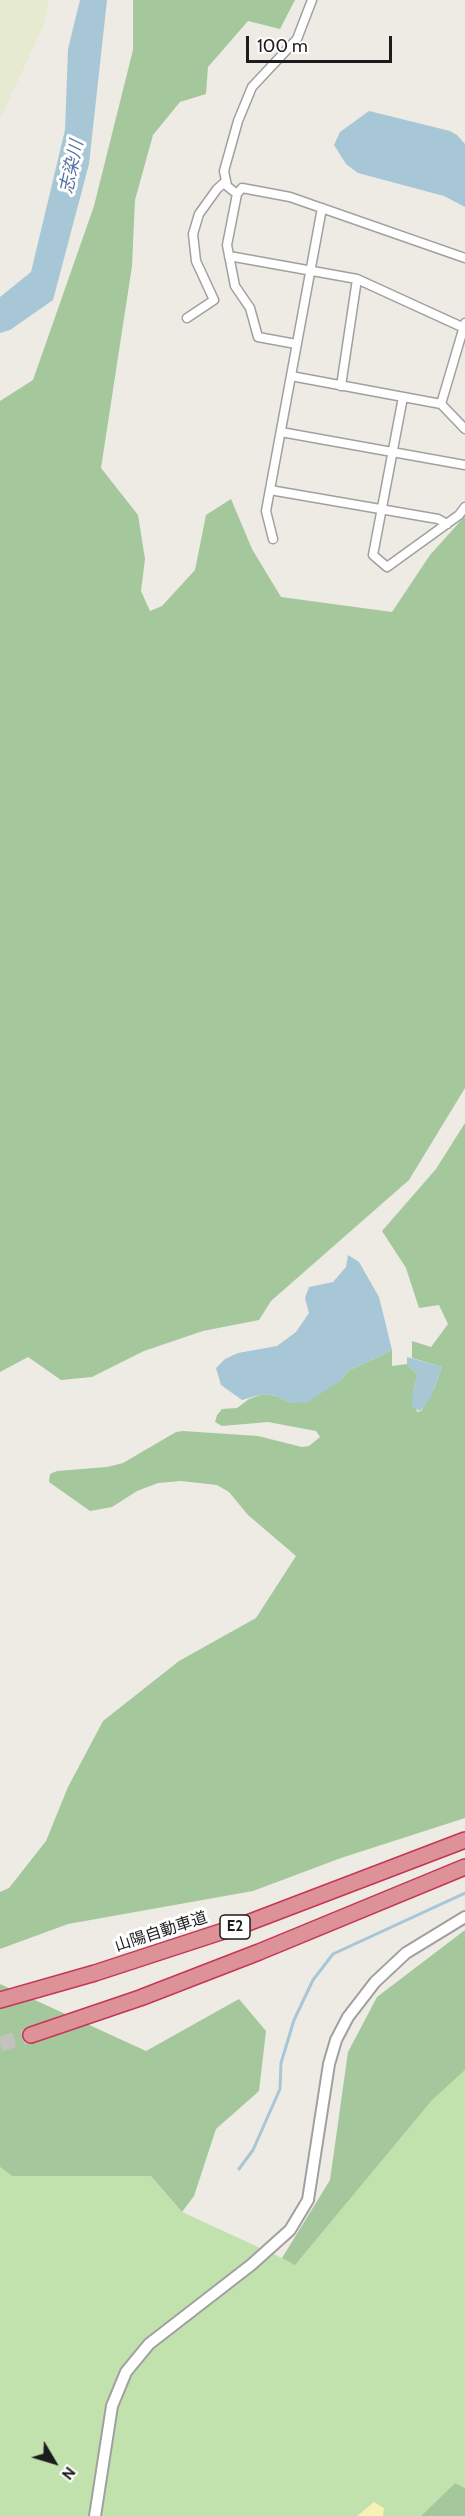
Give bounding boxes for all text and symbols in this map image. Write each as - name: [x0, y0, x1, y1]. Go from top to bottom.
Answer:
- scale bar: [249, 24, 394, 62]
- text: 100 m: [257, 35, 308, 57]
- water label: 志染川: [56, 138, 88, 196]
- street label: 山陽自動車道: [112, 1908, 210, 1956]
- road number: E2: [220, 1915, 250, 1939]
- north arrow: [24, 2432, 84, 2492]
- text: N: [58, 2463, 80, 2484]

